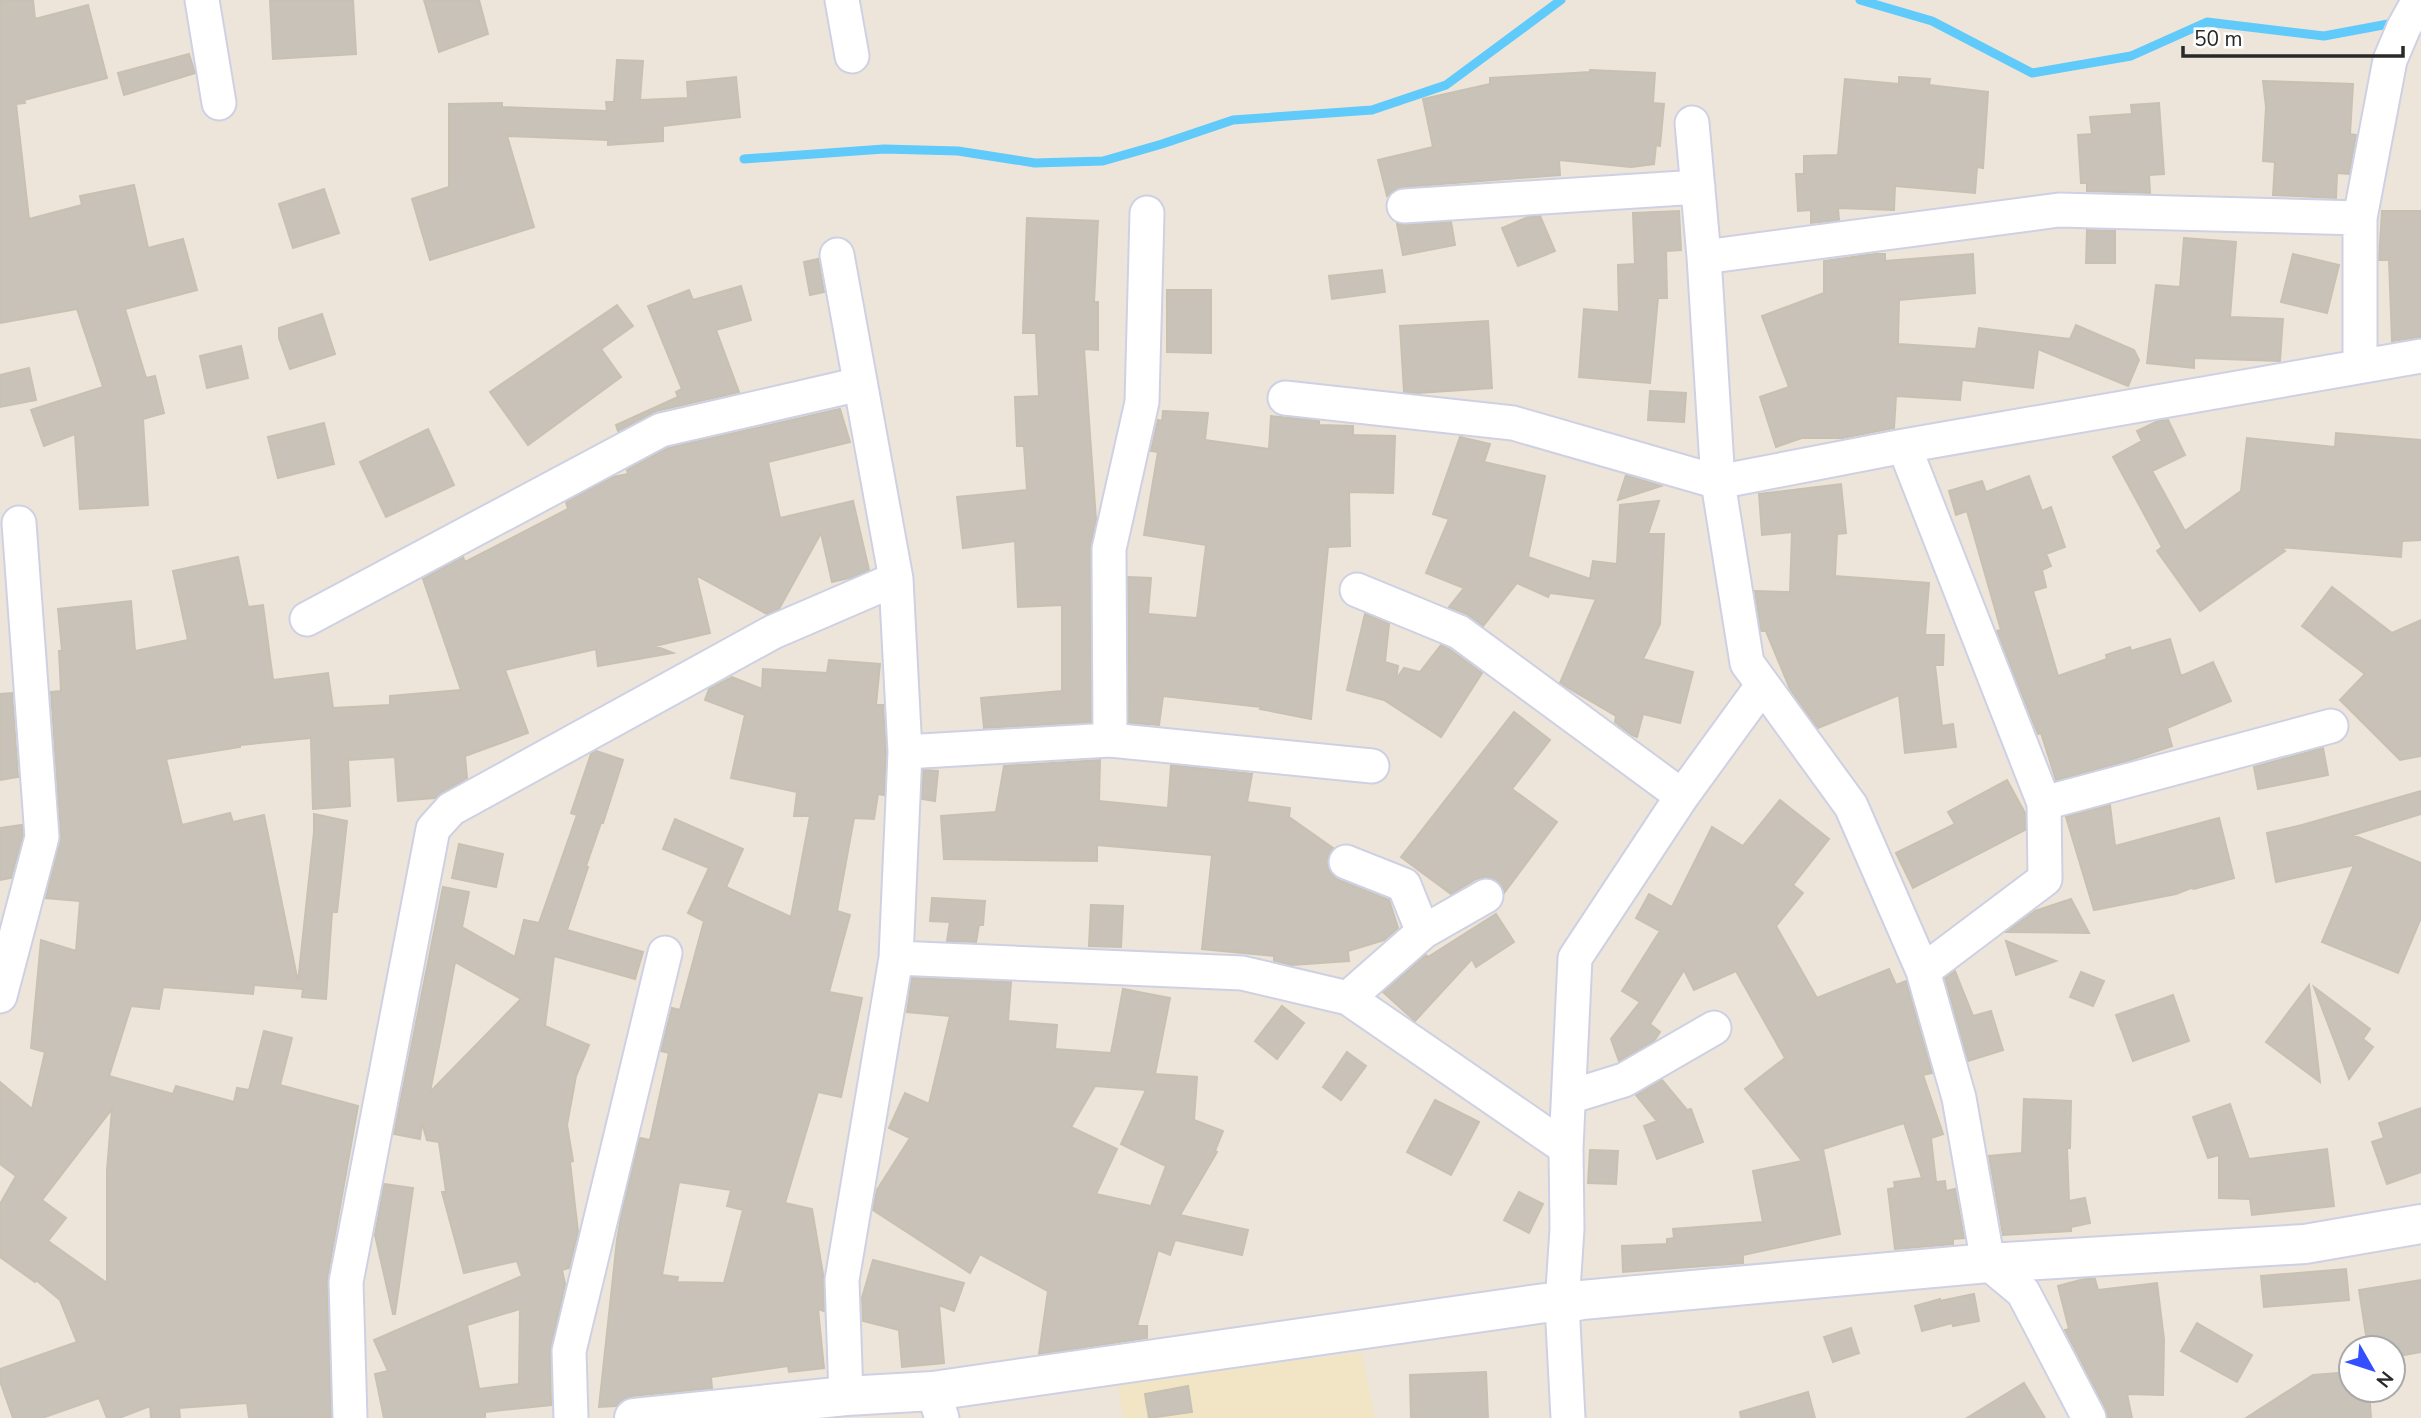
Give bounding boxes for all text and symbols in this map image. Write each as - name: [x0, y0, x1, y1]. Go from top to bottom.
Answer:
- scale bar: [2183, 14, 2404, 58]
- text: 50 m: [2194, 25, 2243, 53]
- north arrow: [2337, 1334, 2407, 1404]
- text: N: [2370, 1365, 2399, 1393]

